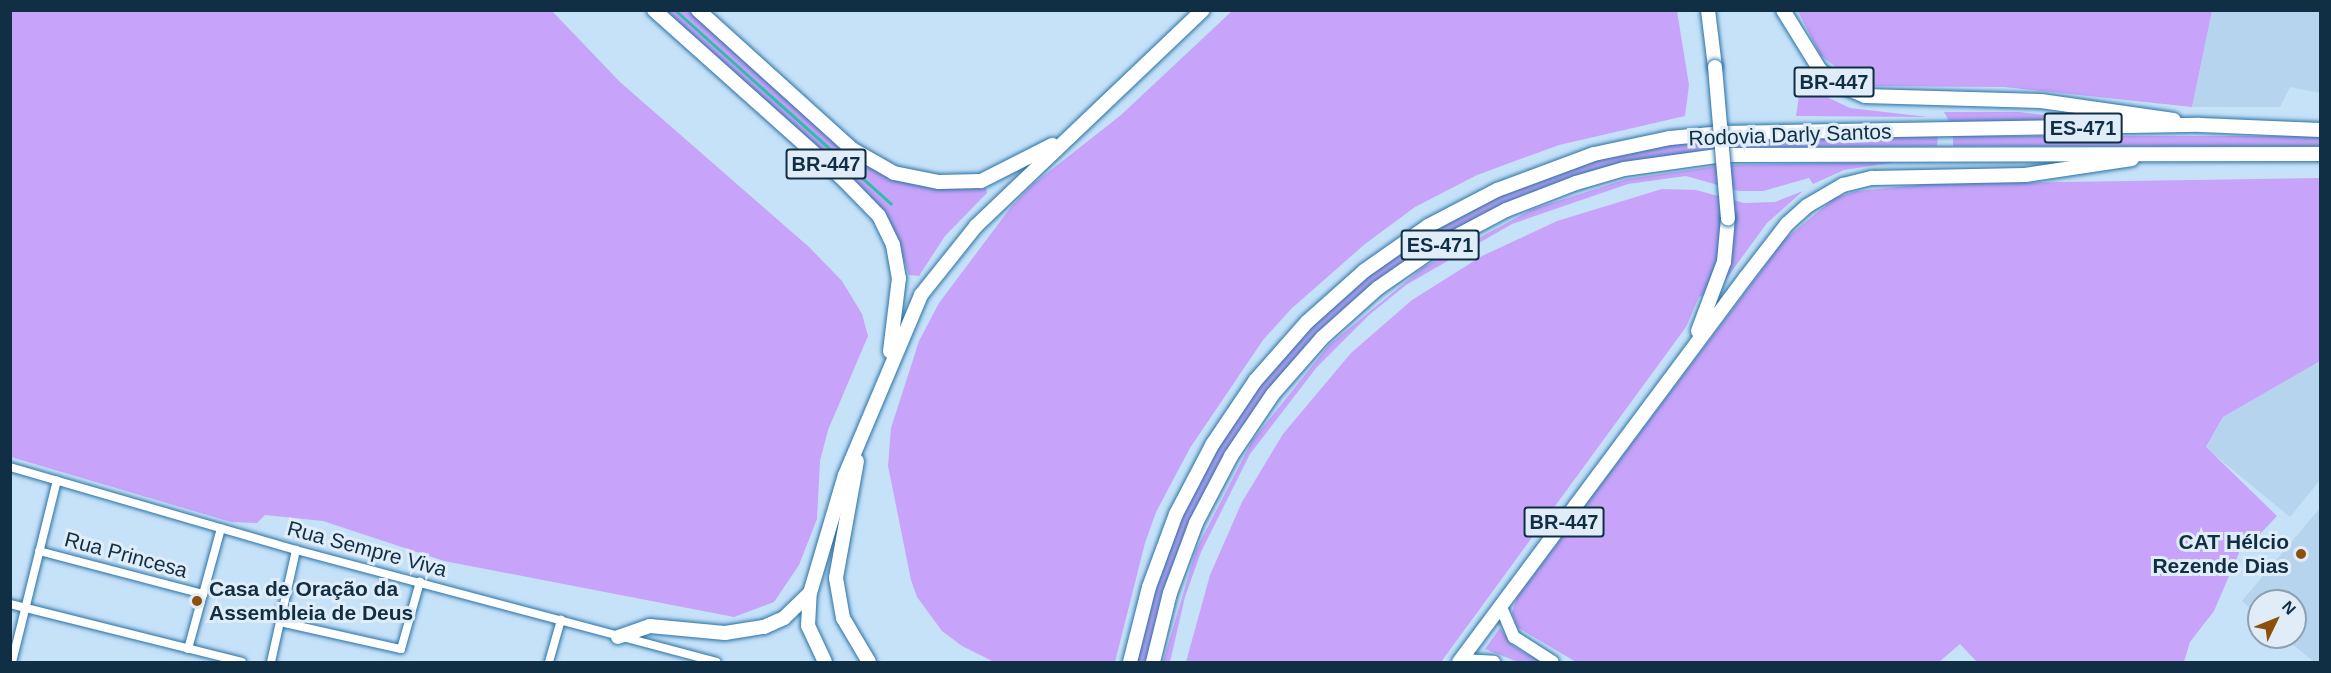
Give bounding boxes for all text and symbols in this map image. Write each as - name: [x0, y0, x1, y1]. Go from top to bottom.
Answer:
- road number: BR-447: [1794, 65, 1874, 99]
- road number: ES-471: [2042, 111, 2124, 145]
- street label: Rodovia Darly Santos: [1688, 119, 1892, 151]
- road number: BR-447: [786, 147, 866, 181]
- road number: ES-471: [1400, 228, 1480, 262]
- road number: BR-447: [1524, 505, 1604, 539]
- street label: Rua Sempre Viva: [284, 516, 450, 582]
- street label: Rua Princesa: [62, 527, 190, 583]
- place label: CAT Hélcio Rezende Dias: [2152, 529, 2289, 579]
- marker: CAT Hélcio Rezende Dias: [2294, 547, 2308, 561]
- place label: Casa de Oração da Assembleia de Deus: [209, 576, 413, 626]
- north arrow: [2247, 589, 2307, 649]
- marker: Casa de Oração da Assembleia de Deus: [190, 594, 204, 608]
- text: N: [2279, 598, 2299, 618]

